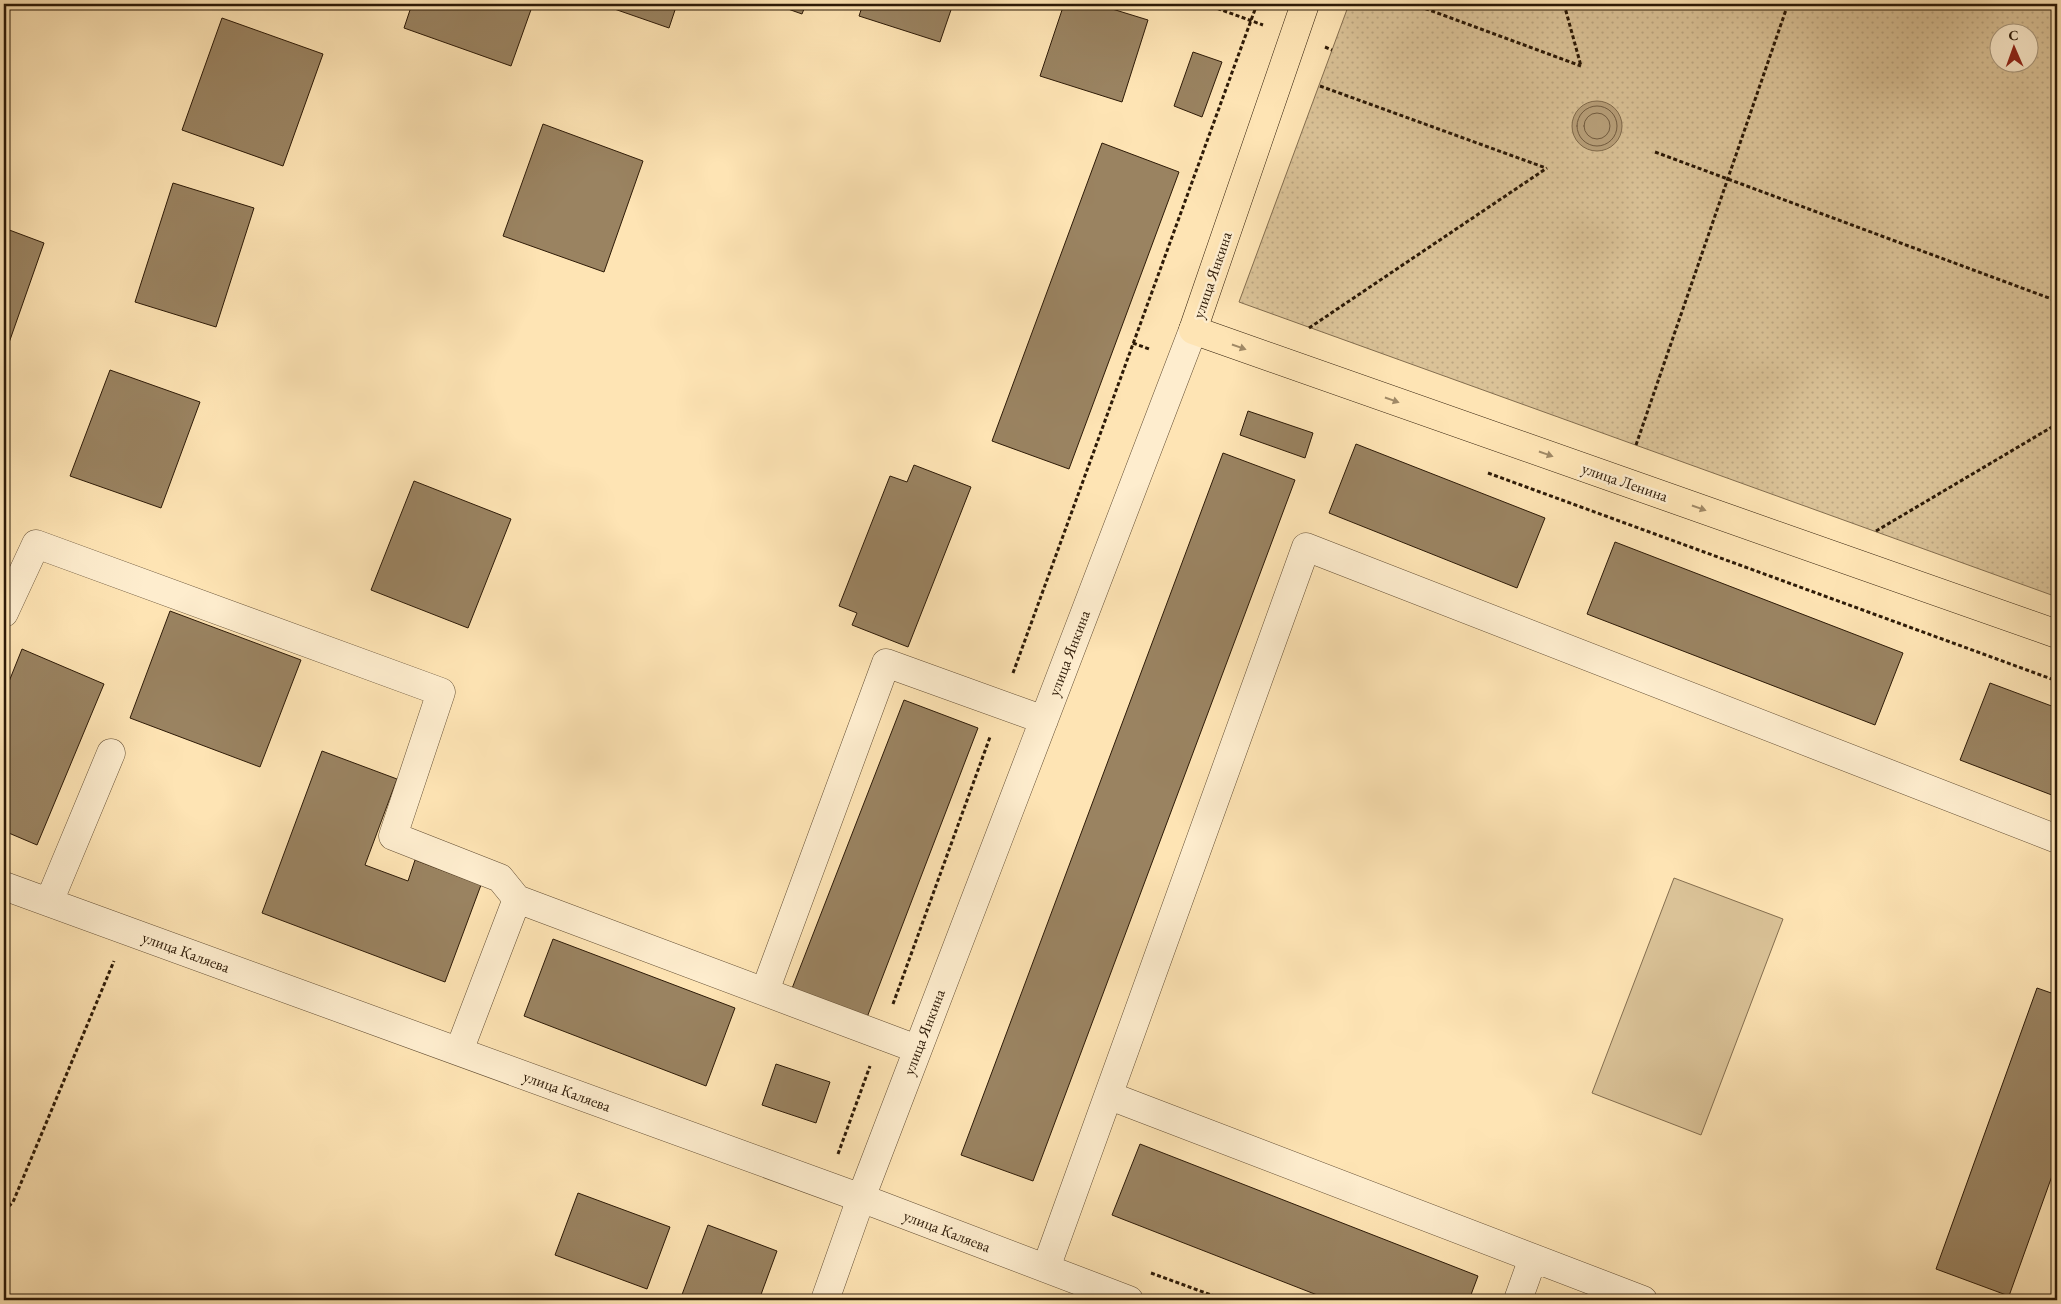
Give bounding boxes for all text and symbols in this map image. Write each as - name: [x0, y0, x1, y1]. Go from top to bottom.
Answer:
- north arrow: [1988, 22, 2038, 72]
- text: С: [2008, 26, 2019, 44]
- street label: улица Янкина: [1187, 228, 1237, 321]
- one-way arrow: [1232, 343, 1247, 351]
- one-way arrow: [1385, 397, 1400, 405]
- one-way arrow: [1538, 451, 1553, 458]
- street label: улица Ленина: [1579, 457, 1671, 507]
- one-way arrow: [1692, 504, 1707, 512]
- street label: улица Янкина: [1043, 606, 1095, 699]
- street label: улица Каляева: [139, 926, 233, 978]
- street label: улица Янкина: [898, 985, 950, 1078]
- street label: улица Каляева: [520, 1065, 614, 1117]
- street label: улица Каляева: [900, 1205, 994, 1257]

